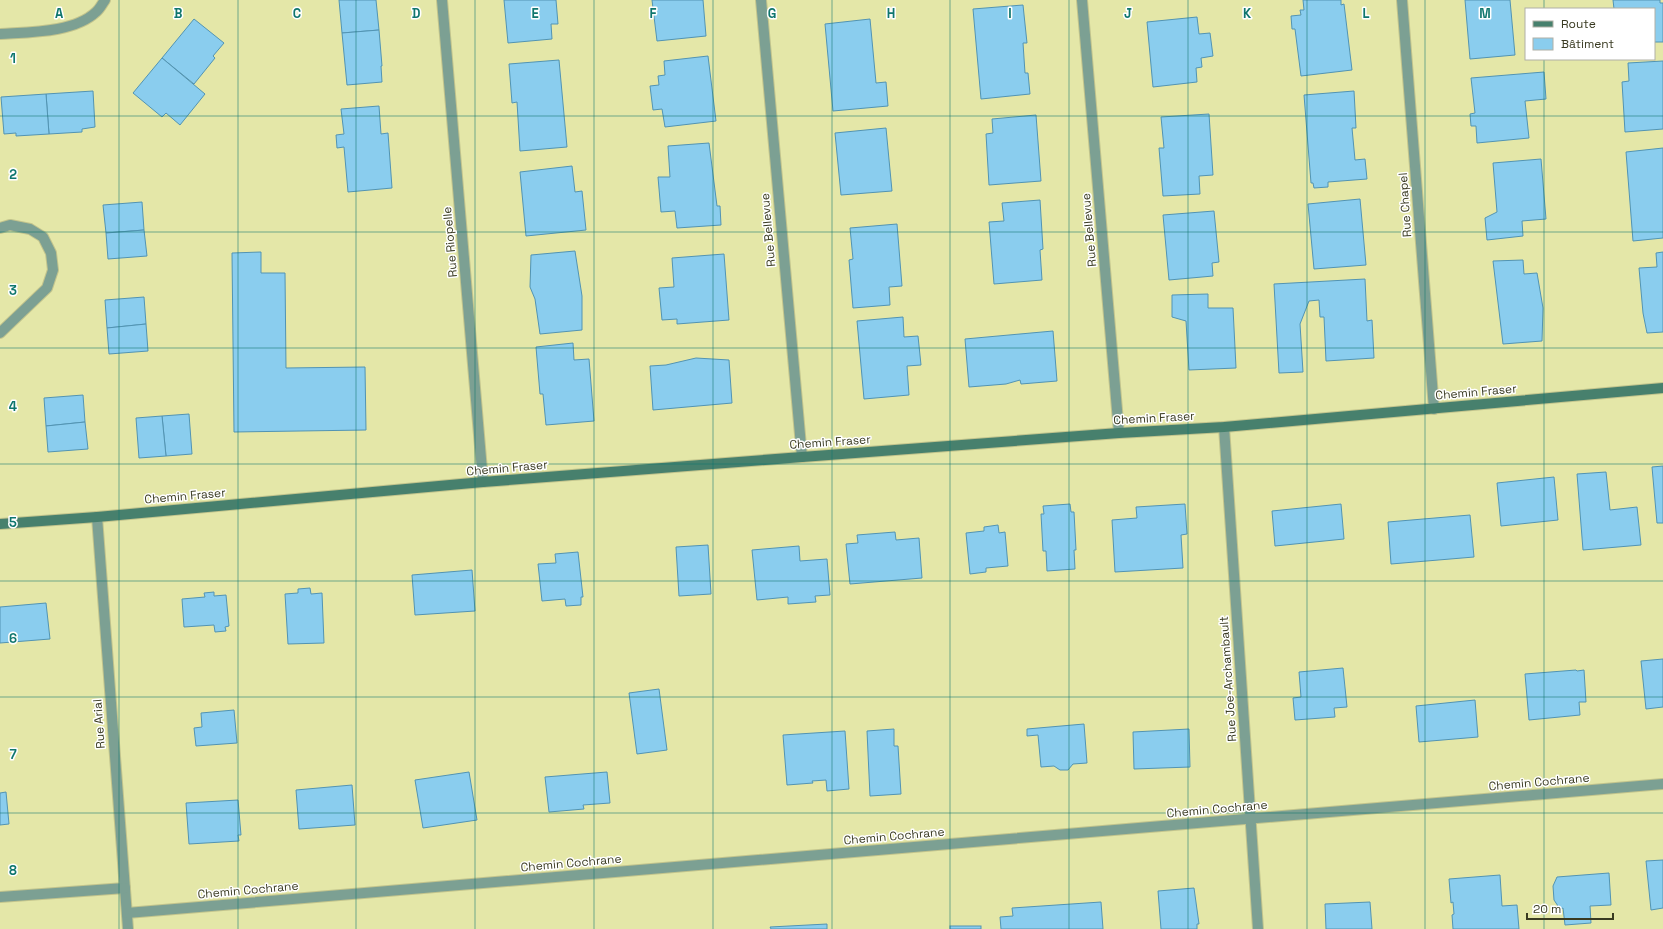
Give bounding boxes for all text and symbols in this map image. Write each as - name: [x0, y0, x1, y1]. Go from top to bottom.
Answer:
- text: A: [55, 5, 64, 22]
- text: B: [174, 5, 183, 22]
- text: C: [293, 5, 301, 22]
- text: D: [412, 5, 421, 22]
- text: E: [531, 5, 539, 22]
- text: F: [650, 5, 657, 22]
- text: G: [768, 5, 776, 22]
- text: H: [887, 5, 895, 22]
- text: I: [1008, 5, 1012, 22]
- text: J: [1124, 5, 1132, 22]
- text: K: [1243, 5, 1252, 22]
- text: L: [1362, 5, 1370, 22]
- text: M: [1479, 5, 1491, 22]
- legend: [1525, 8, 1655, 60]
- text: Route: [1561, 16, 1596, 32]
- text: Bâtiment: [1561, 36, 1614, 52]
- text: 1: [10, 50, 16, 67]
- text: 2: [9, 166, 17, 183]
- street label: Rue Chapel: [1395, 172, 1415, 238]
- street label: Rue Bellevue: [757, 193, 779, 267]
- street label: Rue Bellevue: [1078, 193, 1100, 267]
- street label: Rue Riopelle: [439, 206, 461, 278]
- text: 3: [9, 282, 17, 299]
- street label: Chemin Fraser: [1435, 380, 1518, 404]
- text: 4: [9, 398, 17, 415]
- street label: Chemin Fraser: [1113, 408, 1196, 428]
- street label: Chemin Fraser: [789, 431, 872, 453]
- street label: Chemin Fraser: [466, 456, 549, 480]
- street label: Chemin Fraser: [144, 484, 227, 508]
- text: 5: [9, 514, 17, 531]
- street label: Rue Joe-Archambault: [1216, 616, 1240, 742]
- text: 6: [9, 630, 17, 647]
- street label: Rue Arial: [89, 699, 109, 749]
- text: 7: [9, 746, 17, 763]
- street label: Chemin Cochrane: [1488, 770, 1590, 794]
- street label: Chemin Cochrane: [1166, 797, 1268, 821]
- street label: Chemin Cochrane: [843, 824, 945, 848]
- street label: Chemin Cochrane: [520, 851, 622, 875]
- text: 8: [9, 862, 17, 879]
- street label: Chemin Cochrane: [197, 878, 299, 902]
- scale bar: [1527, 895, 1613, 921]
- text: 20 m: [1533, 901, 1561, 917]

